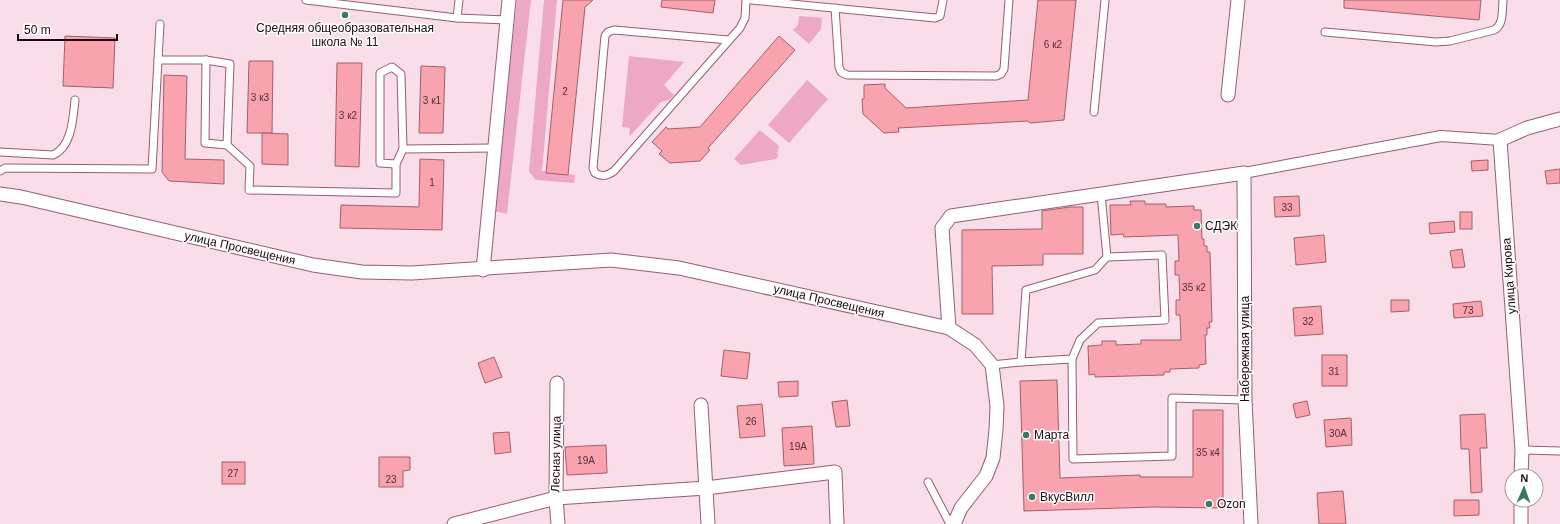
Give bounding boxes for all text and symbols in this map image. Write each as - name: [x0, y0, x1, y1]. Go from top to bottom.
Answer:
- marker: Средняя общеобразовательная школа № 11: [340, 10, 350, 20]
- scale bar: [18, 16, 117, 42]
- place label: Средняя общеобразовательная школа № 11: [256, 21, 434, 49]
- text: 50 m: [24, 23, 51, 37]
- house number: 6 к2: [1044, 39, 1063, 50]
- house number: 2: [562, 86, 568, 97]
- house number: 3 к3: [251, 92, 270, 103]
- house number: 3 к1: [423, 95, 442, 106]
- house number: 3 к2: [339, 110, 358, 121]
- house number: 1: [429, 177, 435, 188]
- house number: 33: [1281, 202, 1293, 213]
- place label: СДЭК: [1205, 219, 1237, 233]
- marker: СДЭК: [1192, 221, 1202, 231]
- street label: улица Просвещения: [183, 228, 297, 268]
- street label: улица Кирова: [1499, 237, 1519, 315]
- street label: улица Просвещения: [772, 281, 886, 321]
- house number: 35 к2: [1182, 282, 1206, 293]
- street label: Набережная улица: [1238, 296, 1252, 402]
- house number: 73: [1462, 305, 1474, 316]
- house number: 32: [1302, 316, 1314, 327]
- house number: 31: [1328, 366, 1340, 377]
- street label: Лесная улица: [548, 415, 564, 492]
- house number: 26: [745, 416, 757, 427]
- place label: Марта: [1034, 428, 1070, 442]
- house number: 30А: [1329, 428, 1347, 439]
- marker: Марта: [1021, 430, 1031, 440]
- house number: 19А: [789, 441, 807, 452]
- house number: 35 к4: [1196, 447, 1220, 458]
- house number: 19А: [577, 455, 595, 466]
- house number: 27: [227, 468, 239, 479]
- north arrow: [1504, 468, 1544, 508]
- text: N: [1520, 472, 1529, 484]
- house number: 23: [385, 474, 397, 485]
- place label: ВкусВилл: [1040, 490, 1094, 504]
- marker: ВкусВилл: [1027, 492, 1037, 502]
- place label: Ozon: [1217, 497, 1246, 511]
- marker: Ozon: [1204, 499, 1214, 509]

